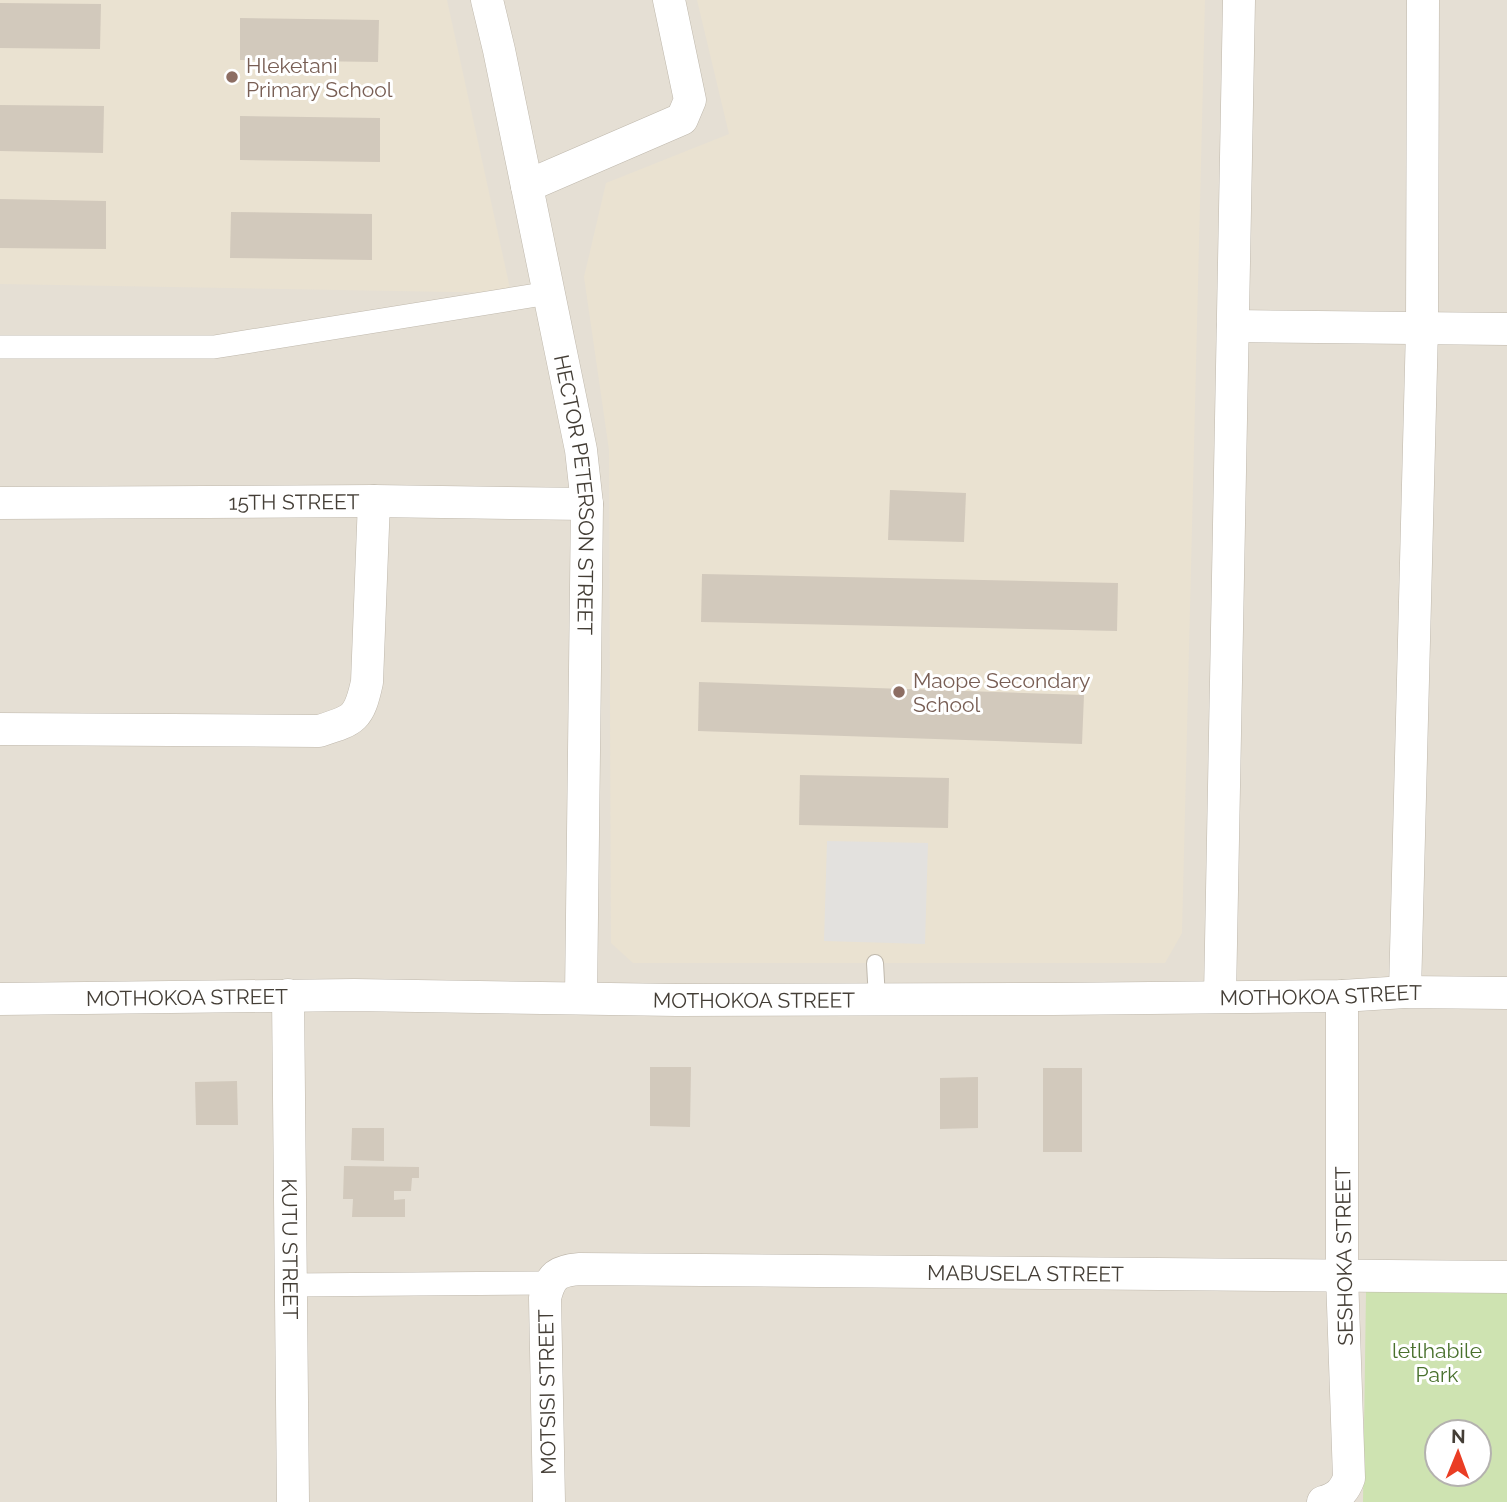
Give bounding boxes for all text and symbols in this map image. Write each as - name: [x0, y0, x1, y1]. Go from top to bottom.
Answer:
- place label: Hleketani Primary School: [246, 53, 393, 102]
- marker: Hleketani Primary School: [224, 69, 240, 85]
- street label: HECTOR PETERSON STREET: [549, 352, 600, 636]
- street label: 15TH STREET: [228, 489, 360, 514]
- place label: Maope Secondary School: [913, 668, 1090, 717]
- marker: Maope Secondary School: [891, 684, 907, 700]
- street label: MOTHOKOA STREET: [1220, 979, 1422, 1010]
- street label: MOTHOKOA STREET: [86, 983, 288, 1011]
- street label: MOTHOKOA STREET: [653, 987, 855, 1013]
- street label: SESHOKA STREET: [1330, 1166, 1358, 1346]
- street label: KUTU STREET: [277, 1178, 304, 1320]
- street label: MABUSELA STREET: [927, 1259, 1124, 1286]
- street label: MOTSISI STREET: [533, 1309, 561, 1475]
- park label: letlhabile Park: [1392, 1338, 1482, 1387]
- north arrow: [1423, 1418, 1493, 1488]
- text: N: [1451, 1425, 1466, 1447]

